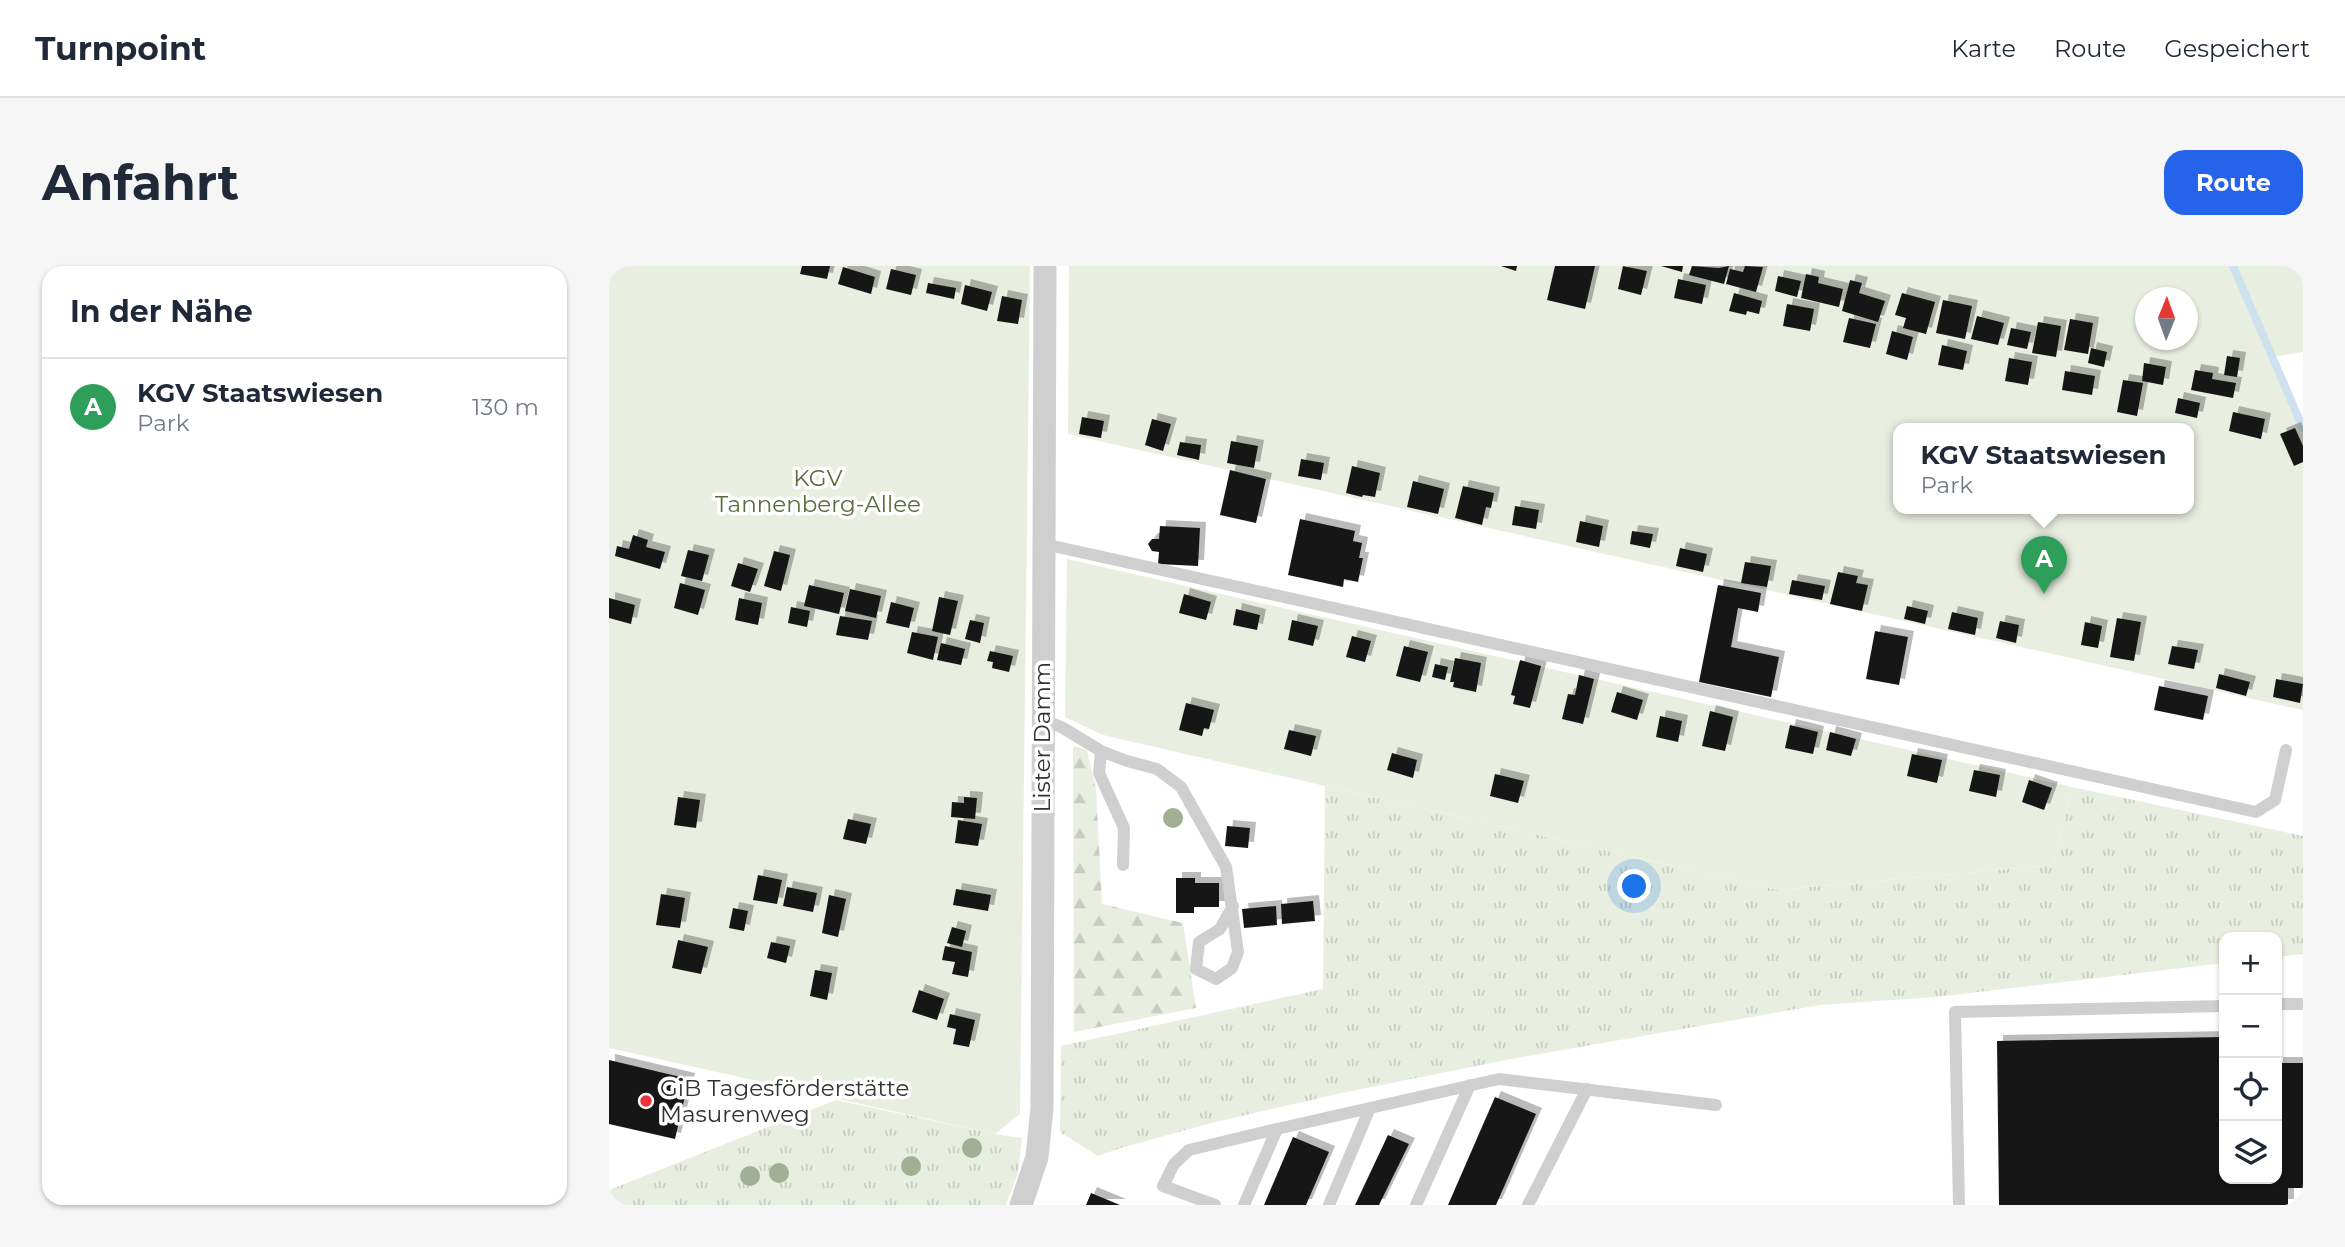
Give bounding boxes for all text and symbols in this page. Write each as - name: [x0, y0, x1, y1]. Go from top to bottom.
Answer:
- text: Turnpoint: [35, 28, 206, 68]
- text: Karte: [1951, 34, 2016, 63]
- text: Route: [2054, 34, 2126, 63]
- text: Gespeichert: [2164, 34, 2310, 63]
- button: Route: [2164, 150, 2303, 215]
- text: Anfahrt: [42, 153, 239, 212]
- north arrow: [2135, 287, 2198, 350]
- text: In der Nähe: [70, 293, 253, 330]
- text: KGV Staatswiesen: [137, 377, 383, 409]
- text: A: [84, 393, 102, 421]
- text: 130 m: [472, 393, 539, 421]
- text: Park: [137, 409, 190, 437]
- popup: [1893, 423, 2194, 514]
- text: KGV Staatswiesen: [1920, 439, 2167, 471]
- park label: KGV Tannenberg-Allee: [715, 464, 921, 518]
- text: Park: [1920, 471, 1973, 499]
- pin: A: [2021, 536, 2067, 594]
- street label: Lister Damm: [1028, 662, 1056, 812]
- your location: [1617, 869, 1651, 903]
- map controls: [2219, 932, 2282, 1184]
- button: +: [2219, 932, 2282, 995]
- button: −: [2219, 995, 2282, 1058]
- button: locate: [2219, 1058, 2282, 1121]
- place label: GiB Tagesförderstätte Masurenweg: [660, 1074, 909, 1128]
- marker: GiB Tagesförderstätte Masurenweg: [638, 1093, 654, 1109]
- button: layers: [2219, 1121, 2282, 1184]

